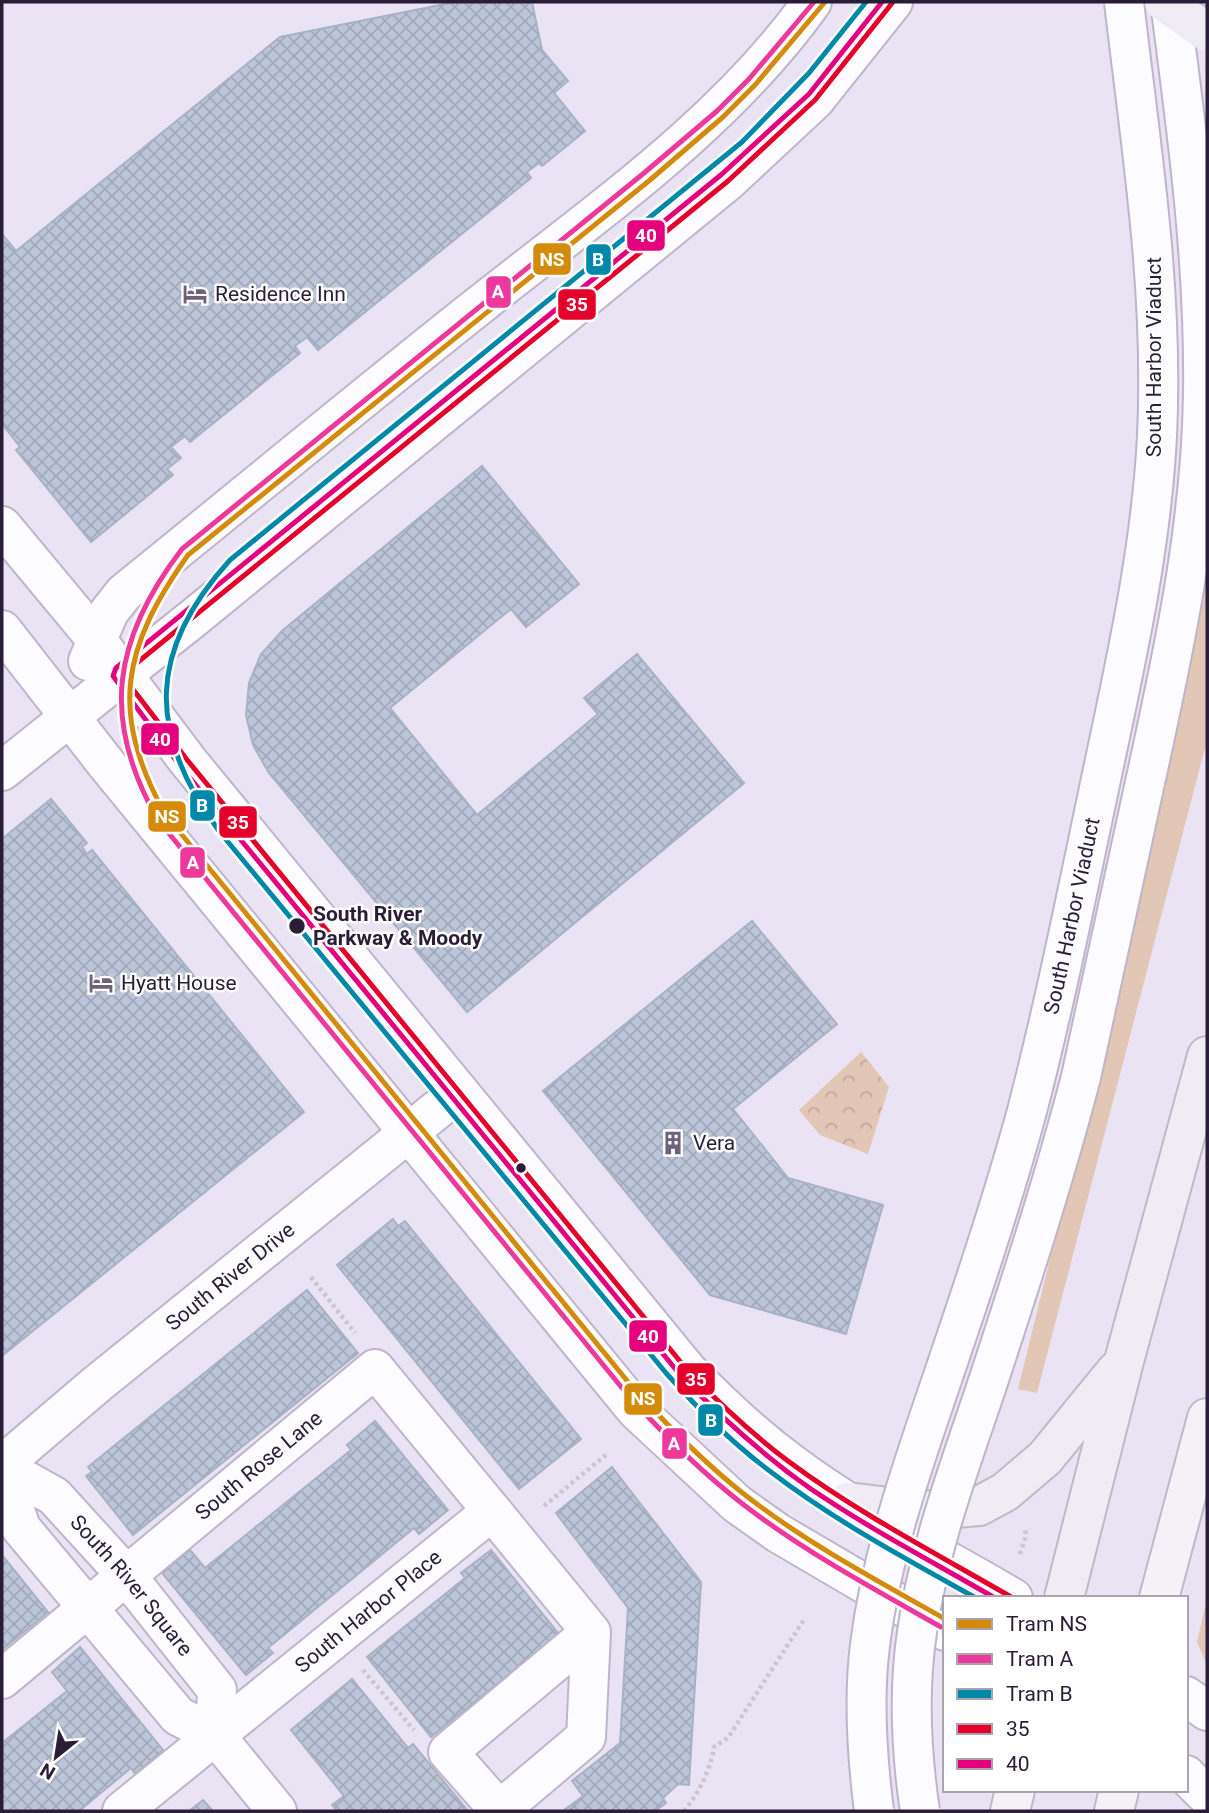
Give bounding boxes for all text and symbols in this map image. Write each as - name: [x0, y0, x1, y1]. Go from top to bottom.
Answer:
- line badge: 40: [626, 219, 666, 252]
- text: 40: [635, 224, 657, 247]
- line badge: NS: [532, 242, 572, 276]
- line badge: B: [585, 243, 612, 276]
- text: NS: [539, 248, 565, 271]
- text: B: [592, 248, 604, 271]
- street label: South Harbor Viaduct: [1142, 257, 1166, 457]
- line badge: A: [485, 275, 512, 309]
- hotel icon: Residence Inn: [181, 280, 209, 308]
- text: A: [492, 280, 505, 303]
- place label: Residence Inn: [215, 282, 346, 306]
- line badge: 35: [557, 288, 597, 321]
- text: 35: [566, 293, 588, 316]
- line badge: 40: [140, 722, 180, 756]
- text: 40: [149, 728, 171, 751]
- line badge: B: [189, 789, 216, 822]
- text: B: [196, 794, 208, 817]
- line badge: NS: [147, 800, 187, 833]
- text: NS: [154, 805, 180, 828]
- line badge: 35: [218, 805, 258, 839]
- text: 35: [227, 811, 249, 834]
- street label: South Harbor Viaduct: [1039, 815, 1105, 1017]
- line badge: A: [179, 846, 206, 879]
- text: A: [187, 851, 200, 874]
- place label: South River Parkway & Moody: [313, 902, 483, 950]
- marker: South River Parkway & Moody: [287, 916, 307, 936]
- hotel icon: Hyatt House: [87, 969, 115, 997]
- place label: Hyatt House: [121, 971, 237, 995]
- building icon: Vera: [659, 1129, 687, 1157]
- place label: Vera: [693, 1131, 735, 1155]
- unlabelled marker: [514, 1161, 528, 1175]
- street label: South River Drive: [161, 1217, 299, 1336]
- line badge: 40: [628, 1319, 668, 1353]
- text: 40: [637, 1325, 659, 1348]
- line badge: 35: [676, 1362, 716, 1396]
- text: 35: [685, 1368, 707, 1391]
- line badge: NS: [623, 1382, 663, 1416]
- text: NS: [630, 1387, 656, 1410]
- line badge: B: [697, 1403, 724, 1437]
- street label: South Rose Lane: [191, 1406, 327, 1525]
- text: B: [705, 1409, 717, 1432]
- line badge: A: [661, 1427, 688, 1460]
- text: A: [668, 1432, 681, 1455]
- street label: South River Square: [65, 1510, 197, 1661]
- street label: South Harbor Place: [290, 1545, 446, 1678]
- legend: [943, 1596, 1188, 1792]
- text: Tram NS: [1006, 1612, 1087, 1636]
- text: Tram A: [1006, 1647, 1074, 1671]
- text: Tram B: [1006, 1682, 1073, 1706]
- text: 35: [1006, 1717, 1030, 1741]
- north arrow: [21, 1722, 91, 1792]
- text: 40: [1006, 1752, 1030, 1776]
- text: N: [36, 1758, 59, 1785]

